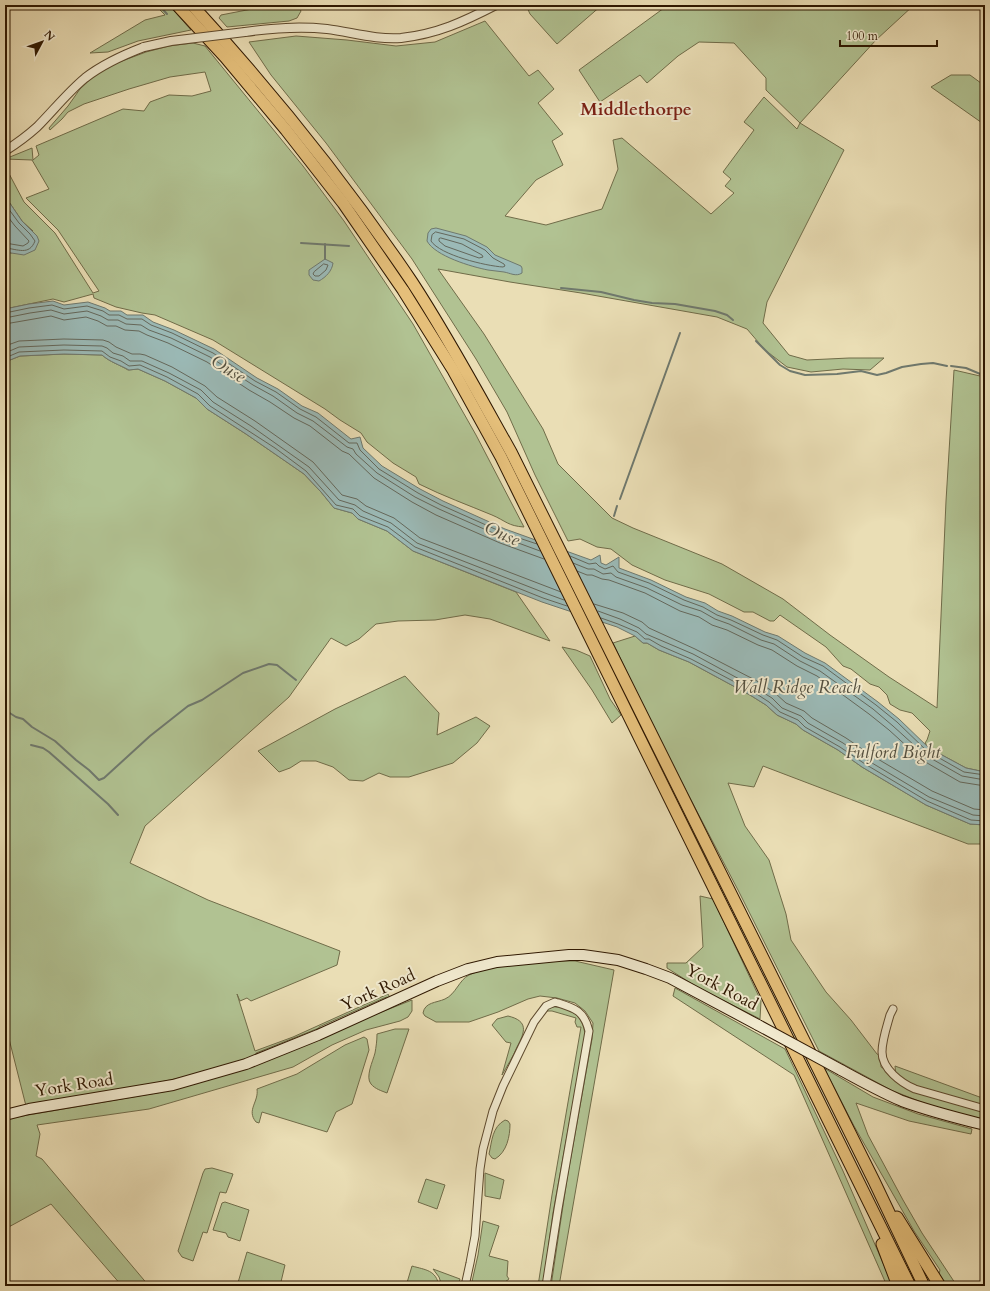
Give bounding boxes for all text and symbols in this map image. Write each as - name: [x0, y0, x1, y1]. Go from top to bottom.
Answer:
- north arrow: [22, 22, 62, 62]
- scale bar: [840, 22, 937, 48]
- text: N: [40, 27, 58, 45]
- text: 100 m: [846, 28, 879, 44]
- district label: Middlethorpe: [580, 97, 692, 122]
- water label: Ouse: [206, 349, 251, 390]
- water label: Ouse: [480, 515, 525, 553]
- water label: Wall Ridge Reach: [733, 675, 861, 700]
- water label: Fulford Bight: [846, 740, 941, 765]
- street label: York Road: [682, 958, 762, 1016]
- street label: York Road: [337, 963, 419, 1017]
- street label: York Road: [33, 1067, 115, 1103]

